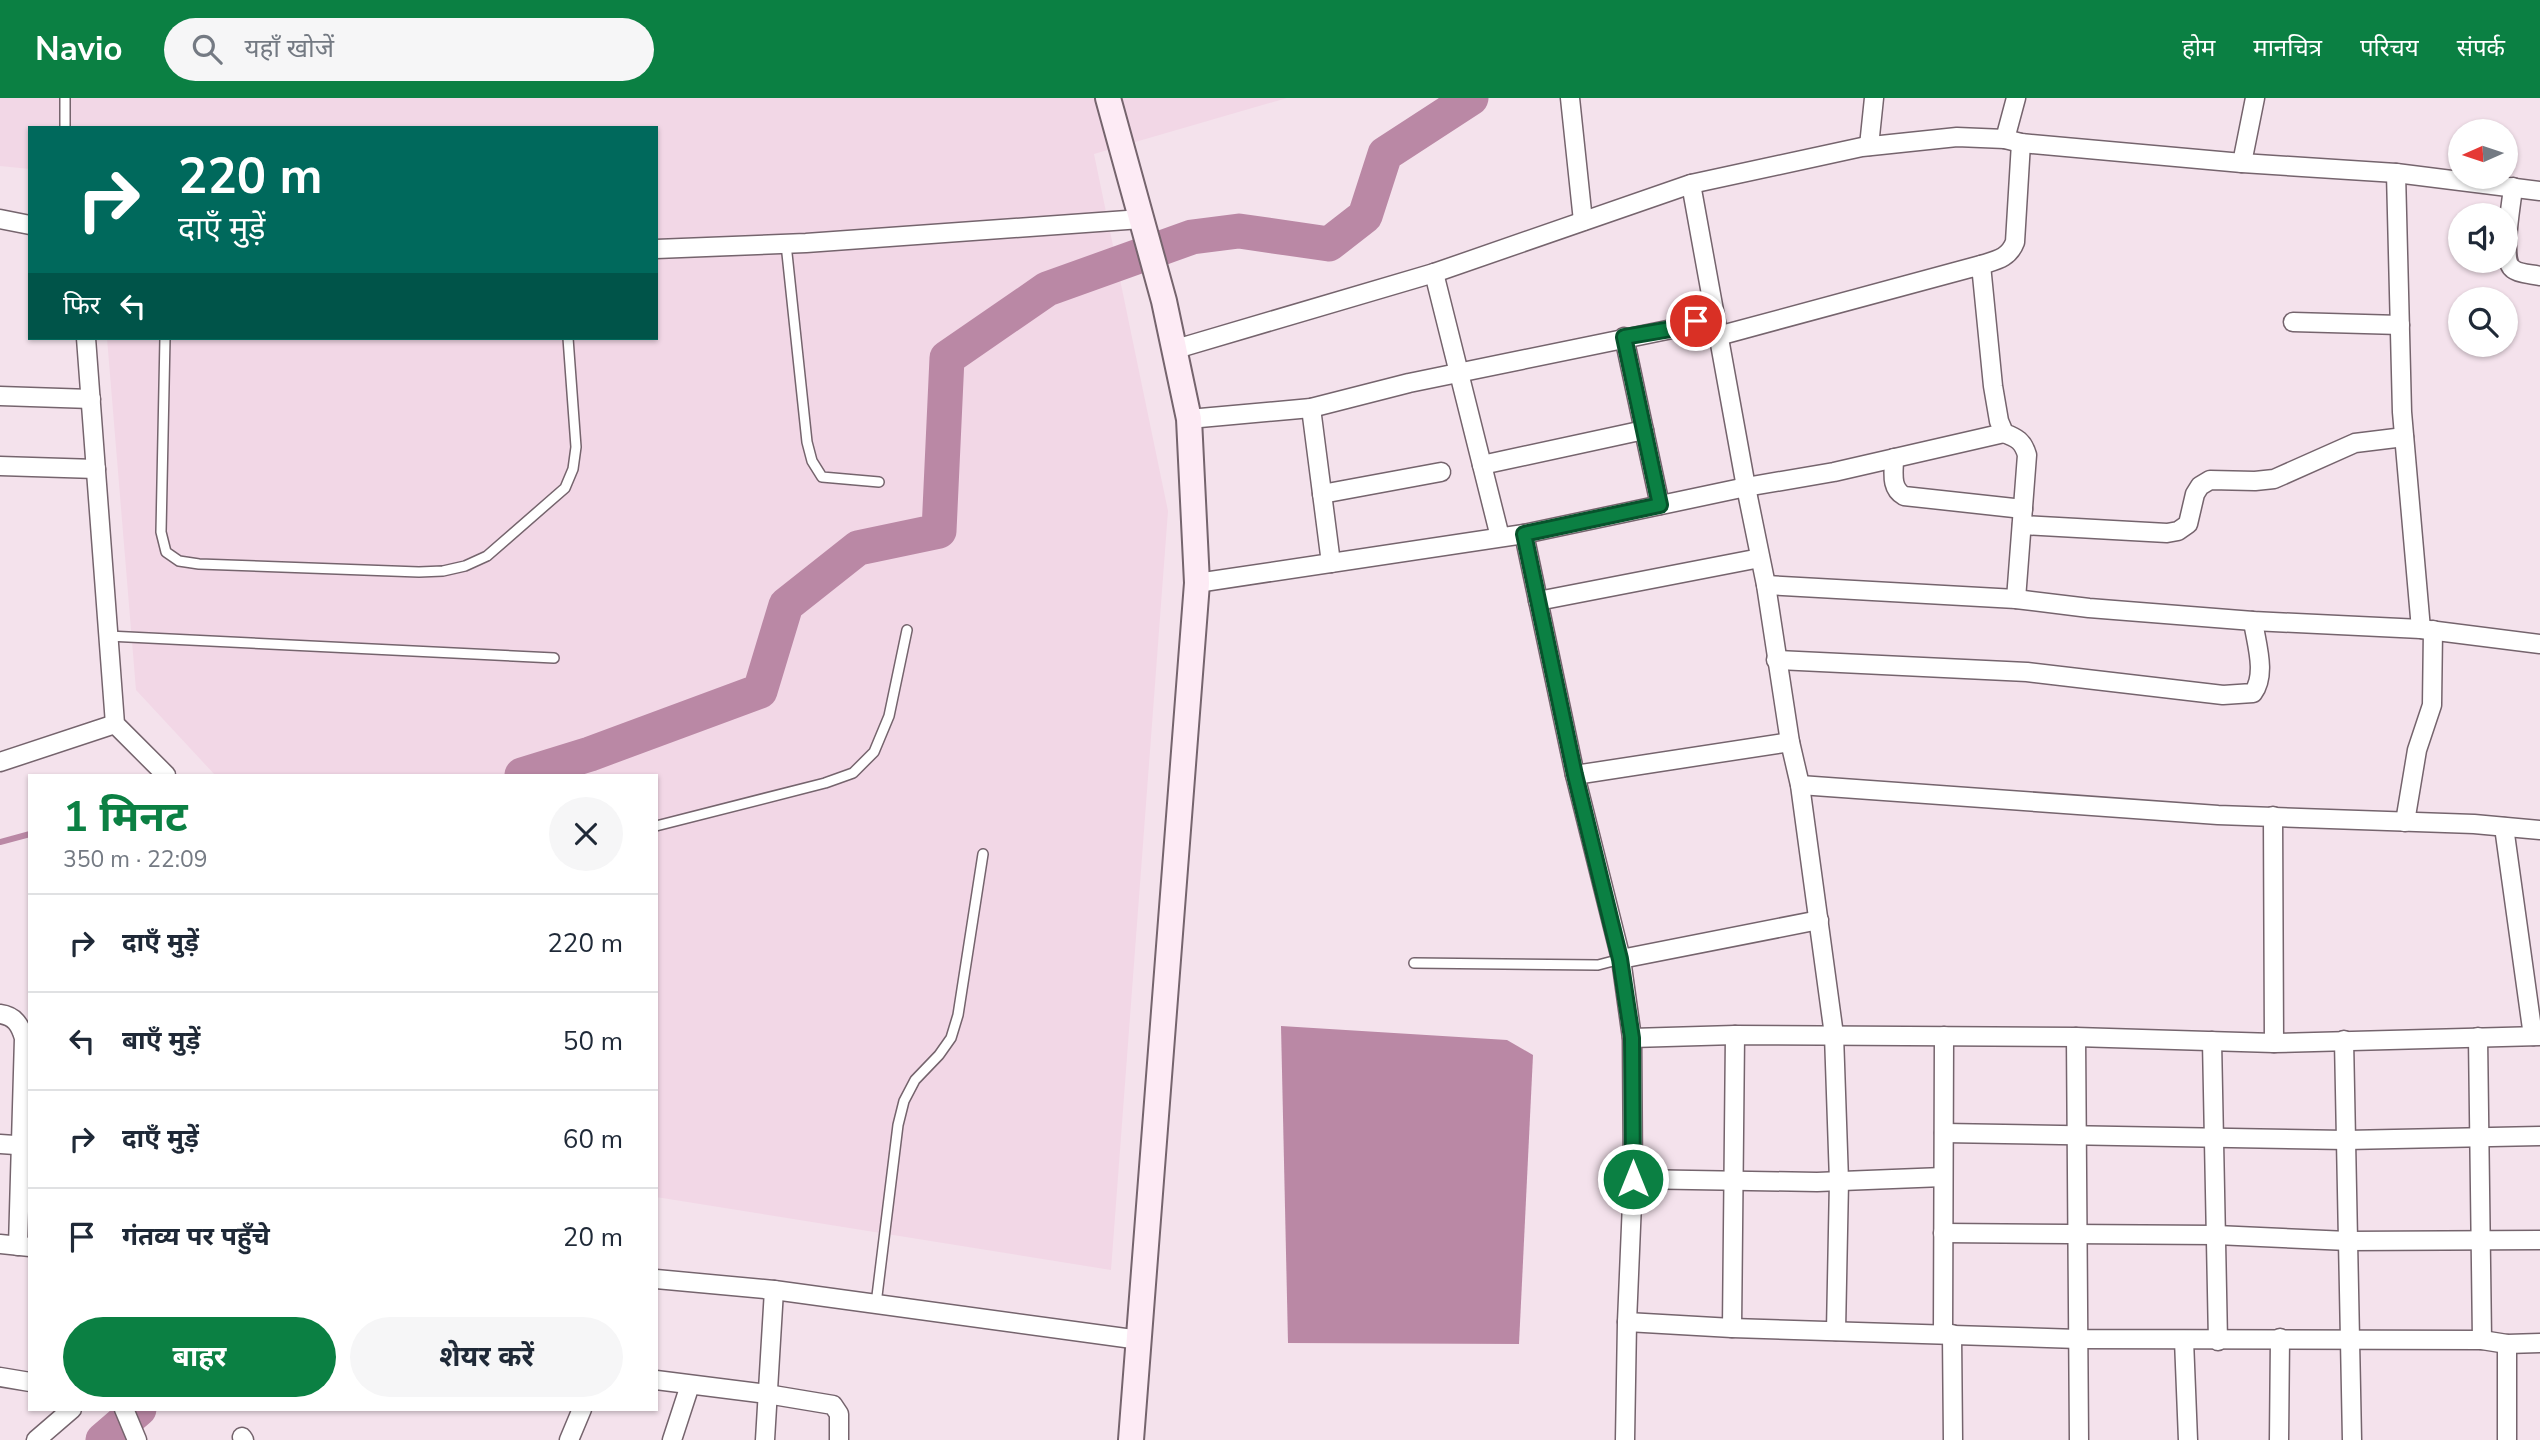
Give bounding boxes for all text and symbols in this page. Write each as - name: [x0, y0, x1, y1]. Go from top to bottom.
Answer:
- search box: [164, 18, 654, 81]
- text: Navio: [35, 27, 122, 72]
- icon: search: [188, 30, 226, 68]
- text: यहाँ खोजें: [244, 31, 334, 66]
- text: होम: [2182, 32, 2215, 64]
- text: मानचित्र: [2253, 32, 2322, 64]
- text: परिचय: [2360, 32, 2419, 64]
- text: संपर्क: [2457, 32, 2505, 64]
- north arrow: [2448, 119, 2518, 189]
- map controls: [2448, 119, 2518, 357]
- text: 220 m: [178, 143, 322, 210]
- icon: right: [63, 154, 154, 245]
- button: sound: [2448, 203, 2518, 273]
- text: दाएँ मुड़ें: [178, 207, 265, 250]
- icon: left: [114, 287, 152, 325]
- button: search: [2448, 287, 2518, 357]
- text: फिर: [63, 288, 100, 323]
- pin: [1666, 291, 1726, 351]
- icon: arrive: [1677, 302, 1715, 340]
- text: 1 मिनट: [63, 789, 188, 846]
- button: close: [549, 797, 623, 871]
- text: 350 m · 22:09: [63, 844, 208, 875]
- icon: right: [63, 924, 101, 962]
- text: दाएँ मुड़ें: [122, 925, 199, 960]
- text: 220 m: [547, 926, 623, 961]
- icon: left: [63, 1022, 101, 1060]
- text: बाएँ मुड़ें: [122, 1023, 200, 1058]
- text: 50 m: [563, 1024, 623, 1059]
- icon: right: [63, 1120, 101, 1158]
- text: दाएँ मुड़ें: [122, 1121, 199, 1156]
- text: 60 m: [563, 1122, 623, 1157]
- position arrow: [1596, 1142, 1670, 1216]
- icon: arrive: [63, 1218, 101, 1256]
- text: गंतव्य पर पहुँचे: [122, 1219, 270, 1254]
- text: 20 m: [563, 1220, 623, 1255]
- button: बाहर: [63, 1317, 336, 1397]
- button: शेयर करें: [350, 1317, 623, 1397]

